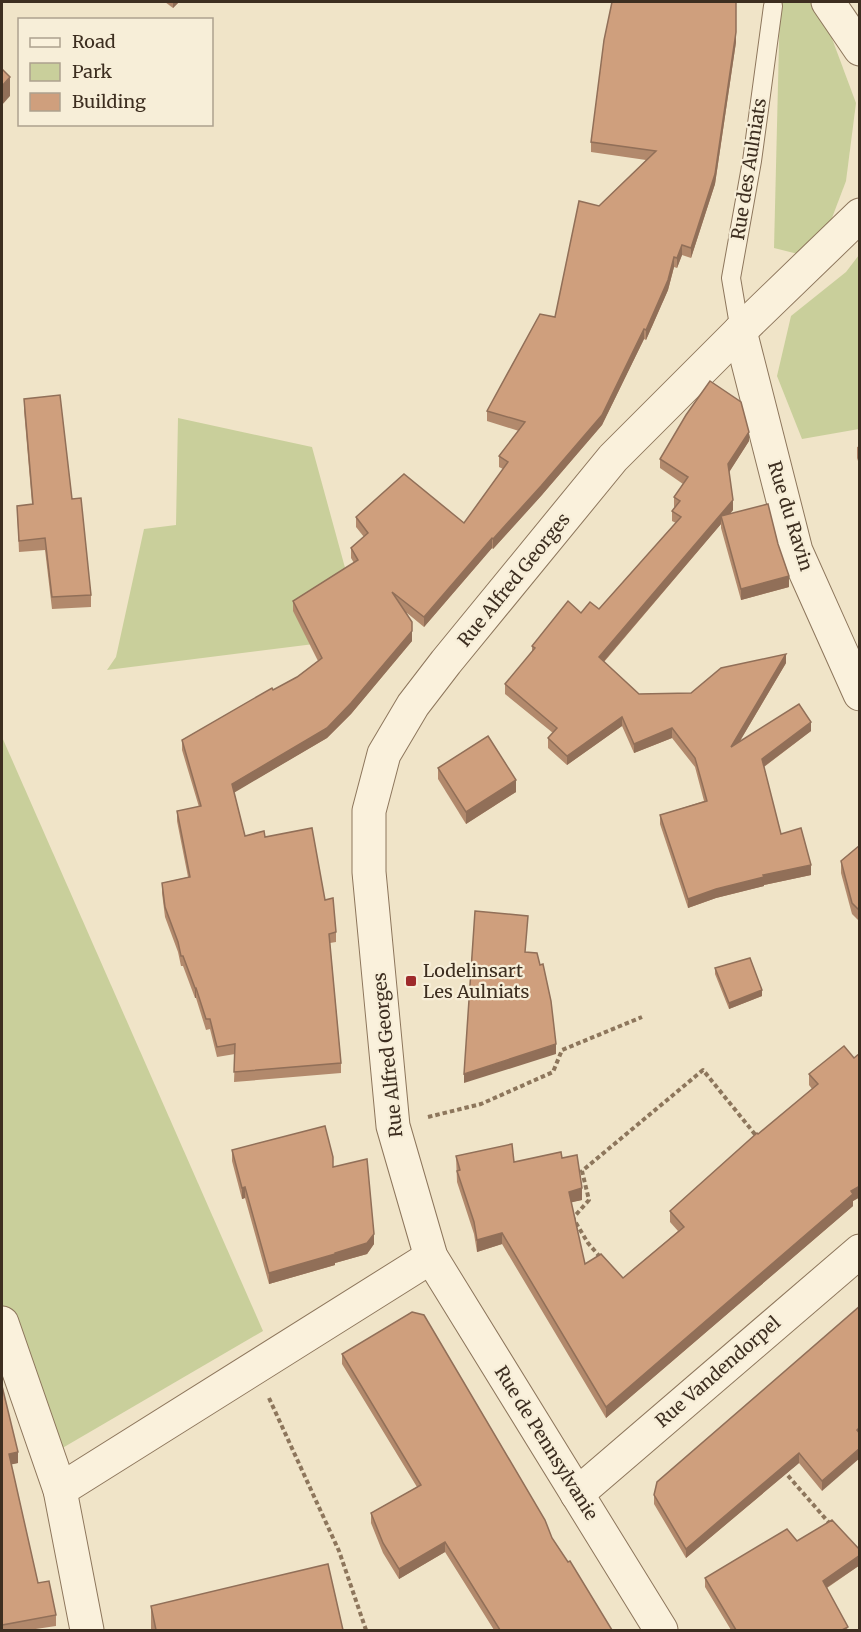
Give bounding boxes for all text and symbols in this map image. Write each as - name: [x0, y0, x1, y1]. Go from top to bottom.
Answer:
- legend: [18, 18, 213, 126]
- text: Road: [72, 30, 116, 53]
- text: Park: [72, 60, 113, 83]
- text: Building: [72, 90, 146, 113]
- street label: Rue des Aulniats: [726, 96, 771, 241]
- street label: Rue du Ravin: [763, 458, 818, 574]
- street label: Rue Alfred Georges: [453, 508, 575, 651]
- place label: Lodelinsart Les Aulniats: [423, 959, 530, 1003]
- street label: Rue Alfred Georges: [367, 971, 408, 1139]
- marker: Lodelinsart Les Aulniats: [404, 974, 418, 988]
- street label: Rue Vandendorpel: [650, 1311, 785, 1432]
- street label: Rue de Pennsylvanie: [490, 1361, 603, 1524]

